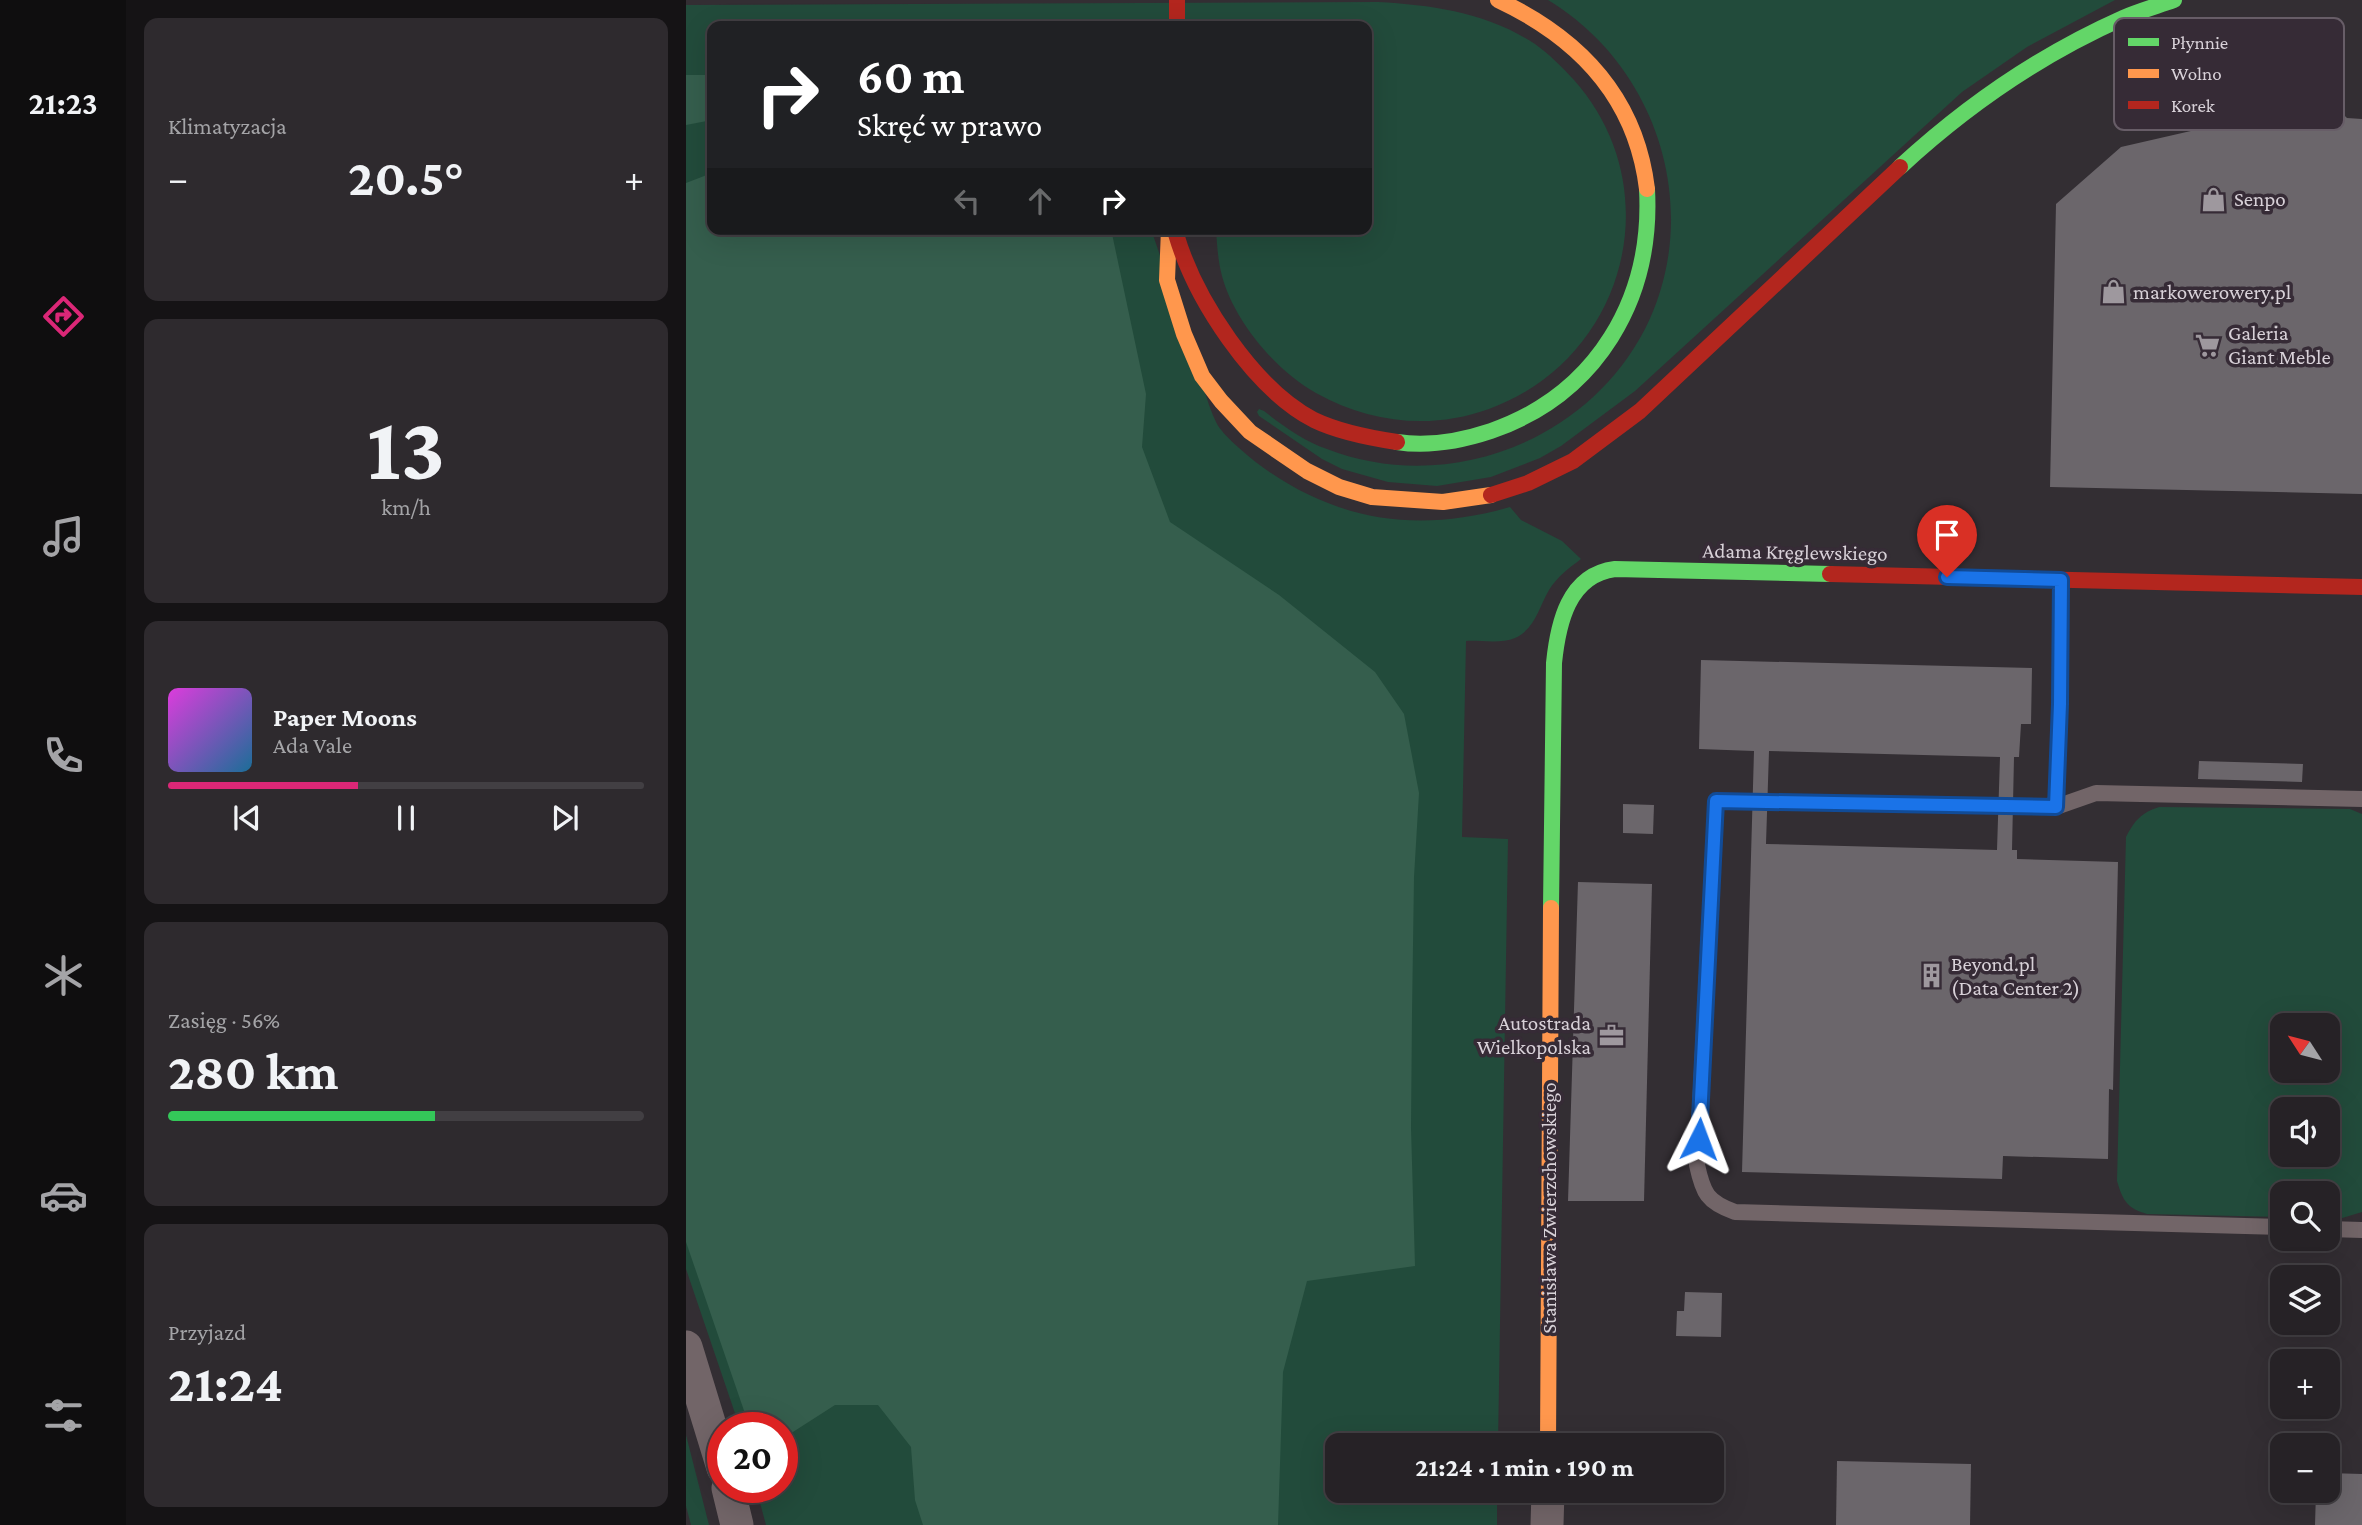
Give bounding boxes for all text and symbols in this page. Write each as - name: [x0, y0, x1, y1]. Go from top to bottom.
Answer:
- legend: [2114, 18, 2344, 130]
- text: Płynnie: [2171, 32, 2228, 53]
- icon: right: [742, 49, 833, 140]
- text: 60 m: [857, 49, 964, 104]
- text: Wolno: [2171, 63, 2222, 84]
- text: 21:23: [28, 85, 98, 121]
- text: Korek: [2171, 95, 2216, 116]
- text: Skręć w prawo: [857, 107, 1042, 143]
- text: Klimatyzacja: [168, 113, 287, 139]
- text: 20.5°: [348, 148, 464, 206]
- text: −: [168, 157, 188, 199]
- text: +: [624, 157, 644, 199]
- icon: left: [948, 182, 986, 220]
- icon: ahead: [1021, 182, 1059, 220]
- icon: right: [1094, 182, 1132, 220]
- shop icon: Senpo: [2200, 185, 2228, 213]
- place label: Senpo: [2234, 187, 2286, 211]
- shop icon: markowerowery.pl: [2099, 278, 2127, 306]
- place label: markowerowery.pl: [2133, 280, 2291, 304]
- icon: directions: [39, 292, 88, 341]
- place label: Galeria Giant Meble: [2228, 321, 2331, 369]
- supermarket icon: Galeria Giant Meble: [2194, 331, 2222, 359]
- text: 13: [367, 397, 445, 499]
- text: km/h: [381, 494, 431, 520]
- pin: [1917, 505, 1977, 577]
- icon: music: [39, 512, 88, 561]
- icon: arrive: [1928, 516, 1966, 554]
- street label: Adama Kręglewskiego: [1702, 538, 1888, 566]
- text: Paper Moons: [273, 703, 417, 732]
- icon: phone: [39, 731, 88, 780]
- text: Ada Vale: [273, 732, 352, 758]
- icon: previous: [228, 799, 266, 837]
- icon: pause: [387, 799, 425, 837]
- icon: next: [546, 799, 584, 837]
- icon: climate: [39, 951, 88, 1000]
- place label: Beyond.pl (Data Center 2): [1951, 952, 2080, 1000]
- building icon: Beyond.pl (Data Center 2): [1917, 962, 1945, 990]
- text: Zasięg · 56%: [168, 1007, 280, 1033]
- place label: Autostrada Wielkopolska: [1477, 1011, 1591, 1059]
- north arrow: [2270, 1013, 2340, 1083]
- map controls: [2270, 1013, 2340, 1503]
- office icon: Autostrada Wielkopolska: [1597, 1021, 1625, 1049]
- text: 280 km: [168, 1042, 339, 1100]
- street label: Stanisława Zwierzchowskiego: [1537, 1082, 1561, 1334]
- button: sound: [2270, 1097, 2340, 1167]
- position arrow: [1662, 1102, 1736, 1176]
- icon: car: [39, 1171, 88, 1220]
- button: search: [2270, 1181, 2340, 1251]
- button: layers: [2270, 1265, 2340, 1335]
- text: Przyjazd: [168, 1319, 246, 1345]
- button: +: [2270, 1349, 2340, 1419]
- text: 21:24: [168, 1354, 283, 1412]
- icon: filters: [39, 1391, 88, 1440]
- speed limit sign: 20: [707, 1412, 798, 1503]
- button: −: [2270, 1433, 2340, 1503]
- text: 21:24 · 1 min · 190 m: [1415, 1453, 1634, 1482]

